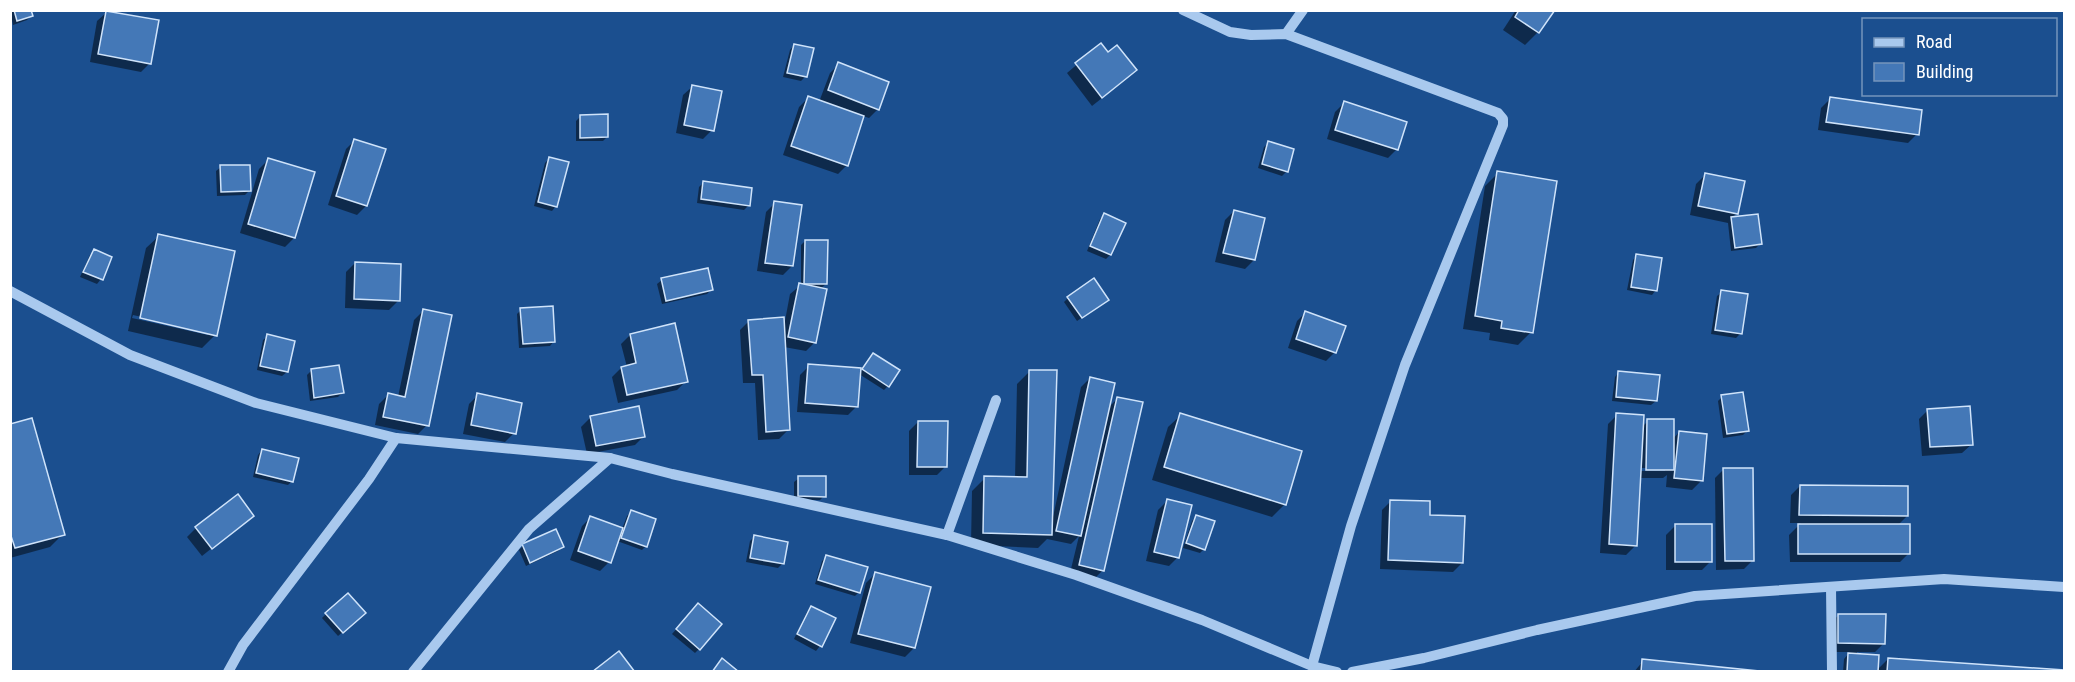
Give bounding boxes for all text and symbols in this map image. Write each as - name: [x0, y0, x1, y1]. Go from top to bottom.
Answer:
- legend: [1862, 18, 2057, 96]
- text: Road: [1916, 31, 1952, 52]
- text: Building: [1916, 61, 1973, 82]

